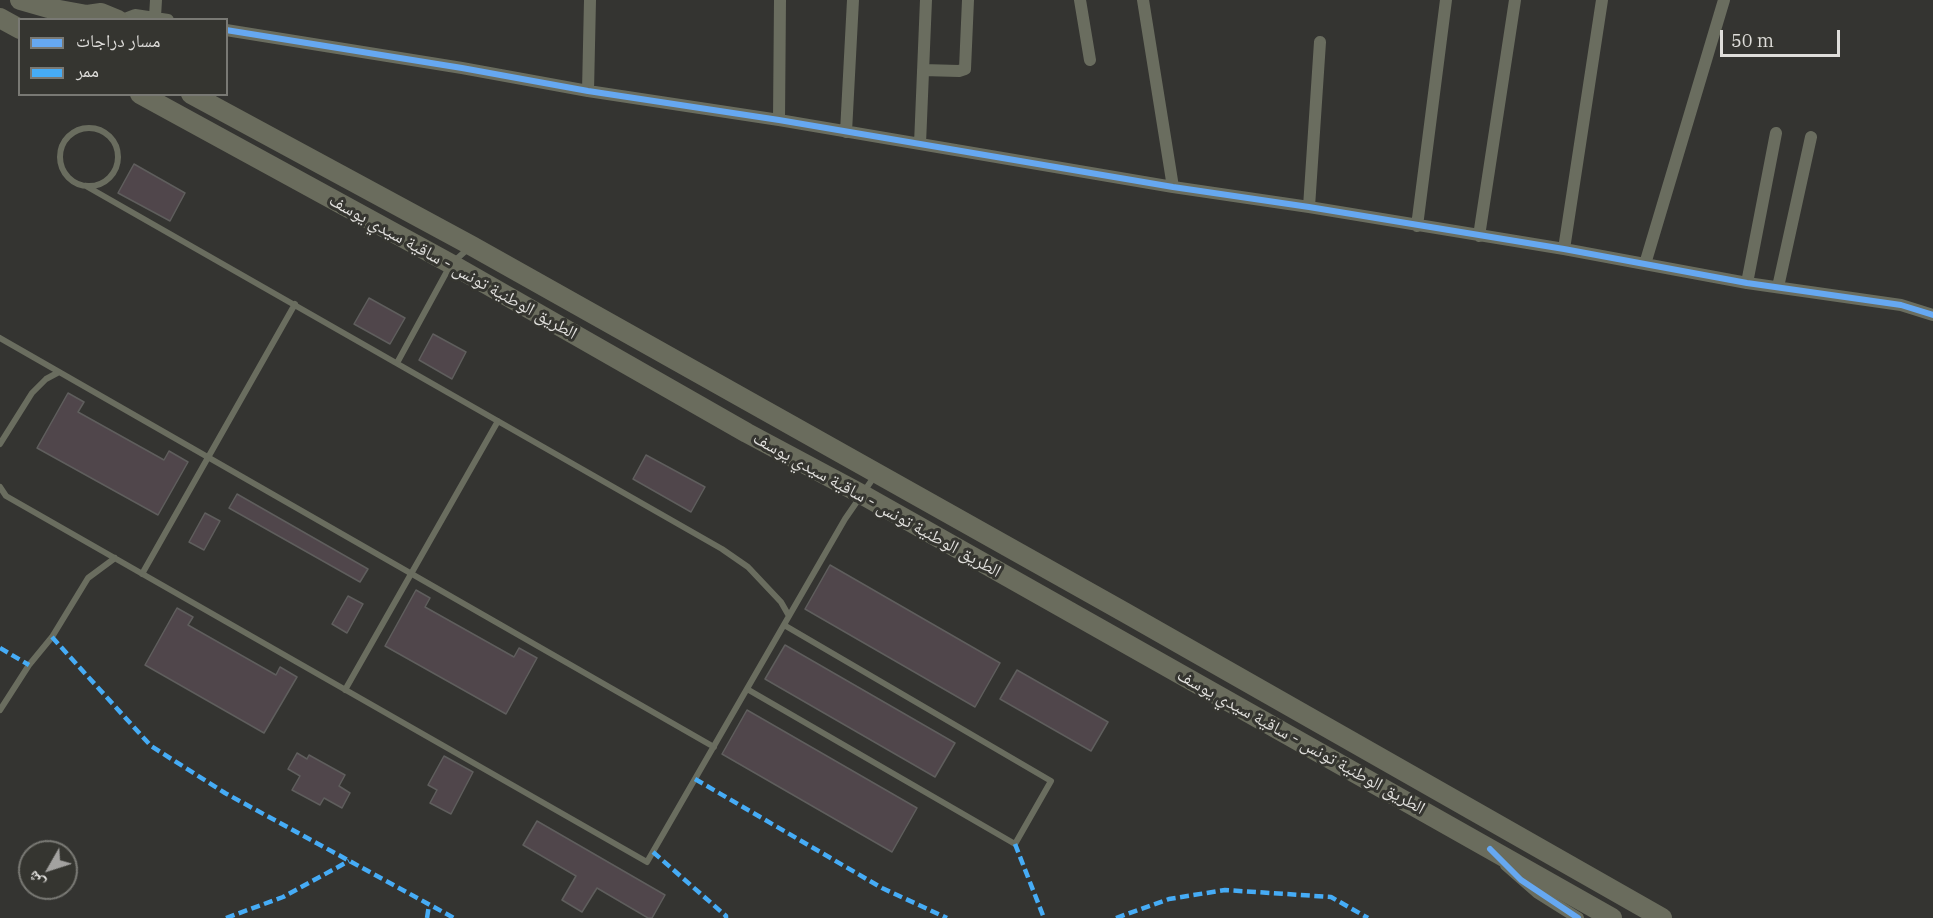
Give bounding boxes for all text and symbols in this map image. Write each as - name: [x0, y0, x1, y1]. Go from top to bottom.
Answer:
- legend: [18, 18, 228, 96]
- scale bar: [1723, 18, 1843, 56]
- text: مسار دراجات: [76, 29, 160, 52]
- text: 50 m: [1731, 29, 1774, 52]
- text: ممر: [76, 59, 99, 82]
- street label: الطريق الوطنية تونس - ساقية سيدي يوسف: [325, 190, 581, 344]
- street label: الطريق الوطنية تونس - ساقية سيدي يوسف: [749, 428, 1005, 582]
- street label: الطريق الوطنية تونس - ساقية سيدي يوسف: [1173, 665, 1429, 819]
- north arrow: [18, 840, 78, 900]
- text: ش: [22, 867, 49, 893]

